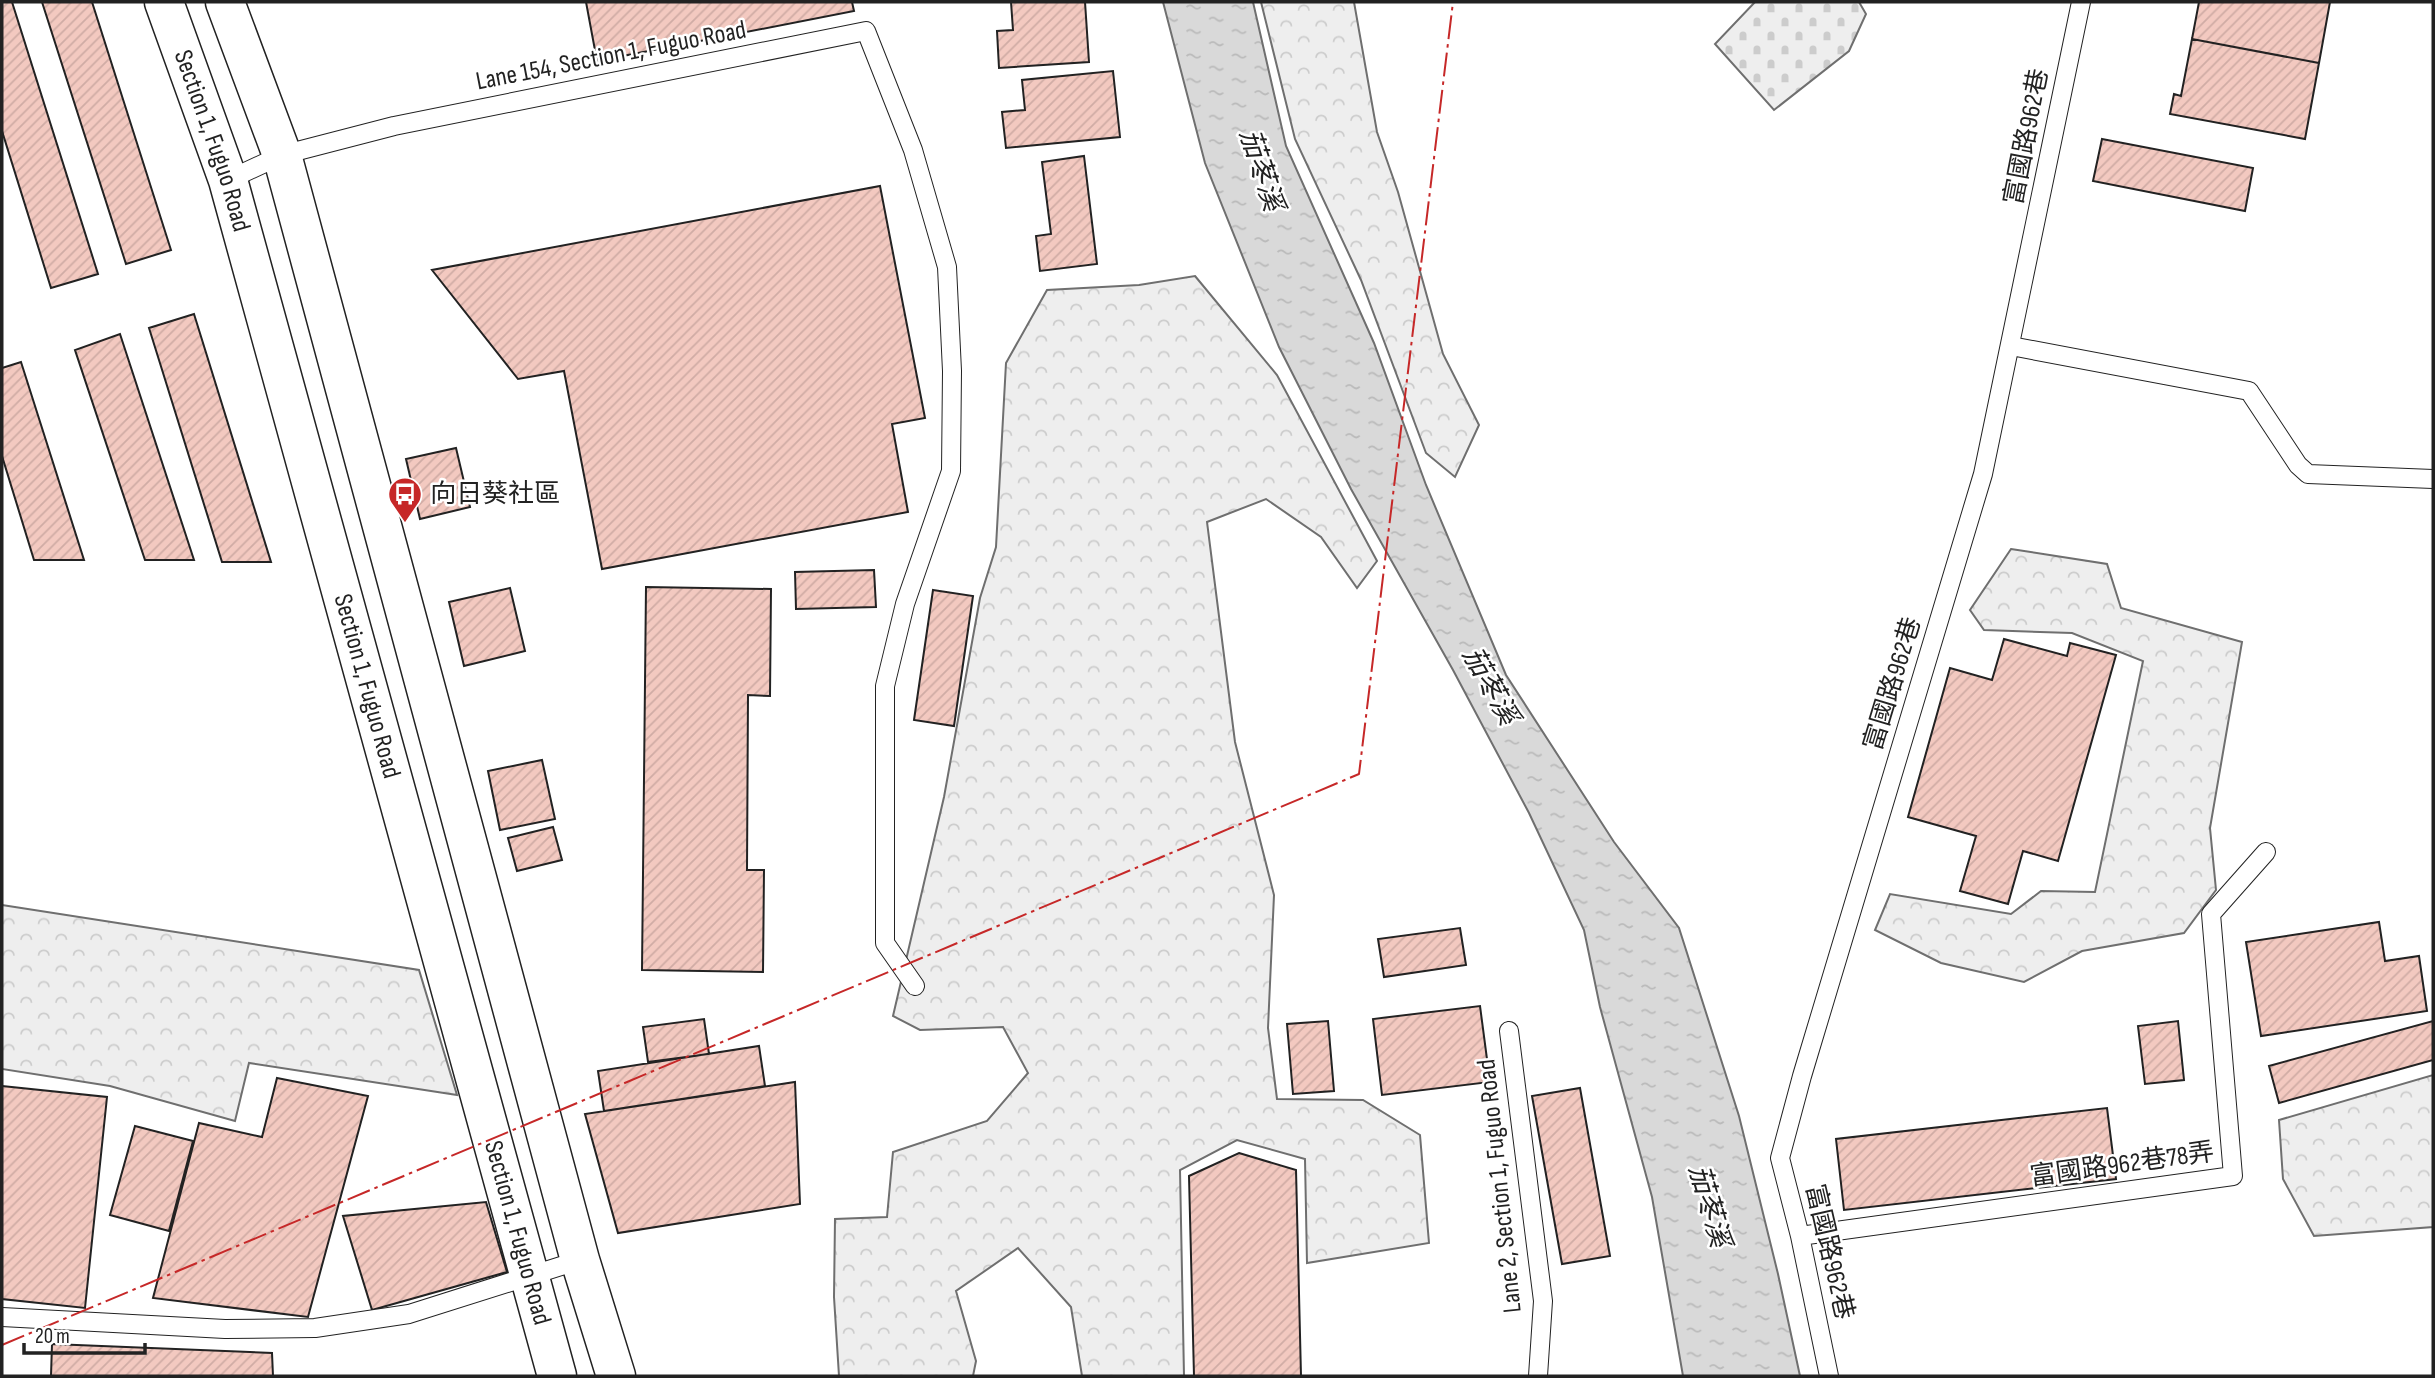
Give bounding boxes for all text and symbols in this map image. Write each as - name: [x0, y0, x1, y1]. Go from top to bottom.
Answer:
- street label: Lane 154, Section 1, Fuguo Road: [473, 15, 749, 97]
- street label: Section 1, Fuguo Road: [167, 46, 257, 235]
- street label: 富國路962巷: [1999, 66, 2055, 208]
- water label: 茄苳溪: [1232, 125, 1291, 219]
- bus stop icon: 向日葵社區: [386, 475, 424, 524]
- place label: 向日葵社區: [430, 479, 560, 510]
- street label: Section 1, Fuguo Road: [327, 590, 407, 782]
- street label: 富國路962巷: [1858, 614, 1928, 754]
- water label: 茄苳溪: [1455, 641, 1527, 734]
- street label: Lane 2, Section 1, Fuguo Road: [1471, 1058, 1529, 1314]
- street label: Section 1, Fuguo Road: [477, 1137, 558, 1328]
- street label: 富國路962巷78弄: [2028, 1137, 2216, 1193]
- water label: 茄苳溪: [1682, 1161, 1738, 1255]
- street label: 富國路962巷: [1798, 1181, 1860, 1323]
- scale bar: [24, 1312, 145, 1356]
- text: 20 m: [35, 1324, 70, 1349]

